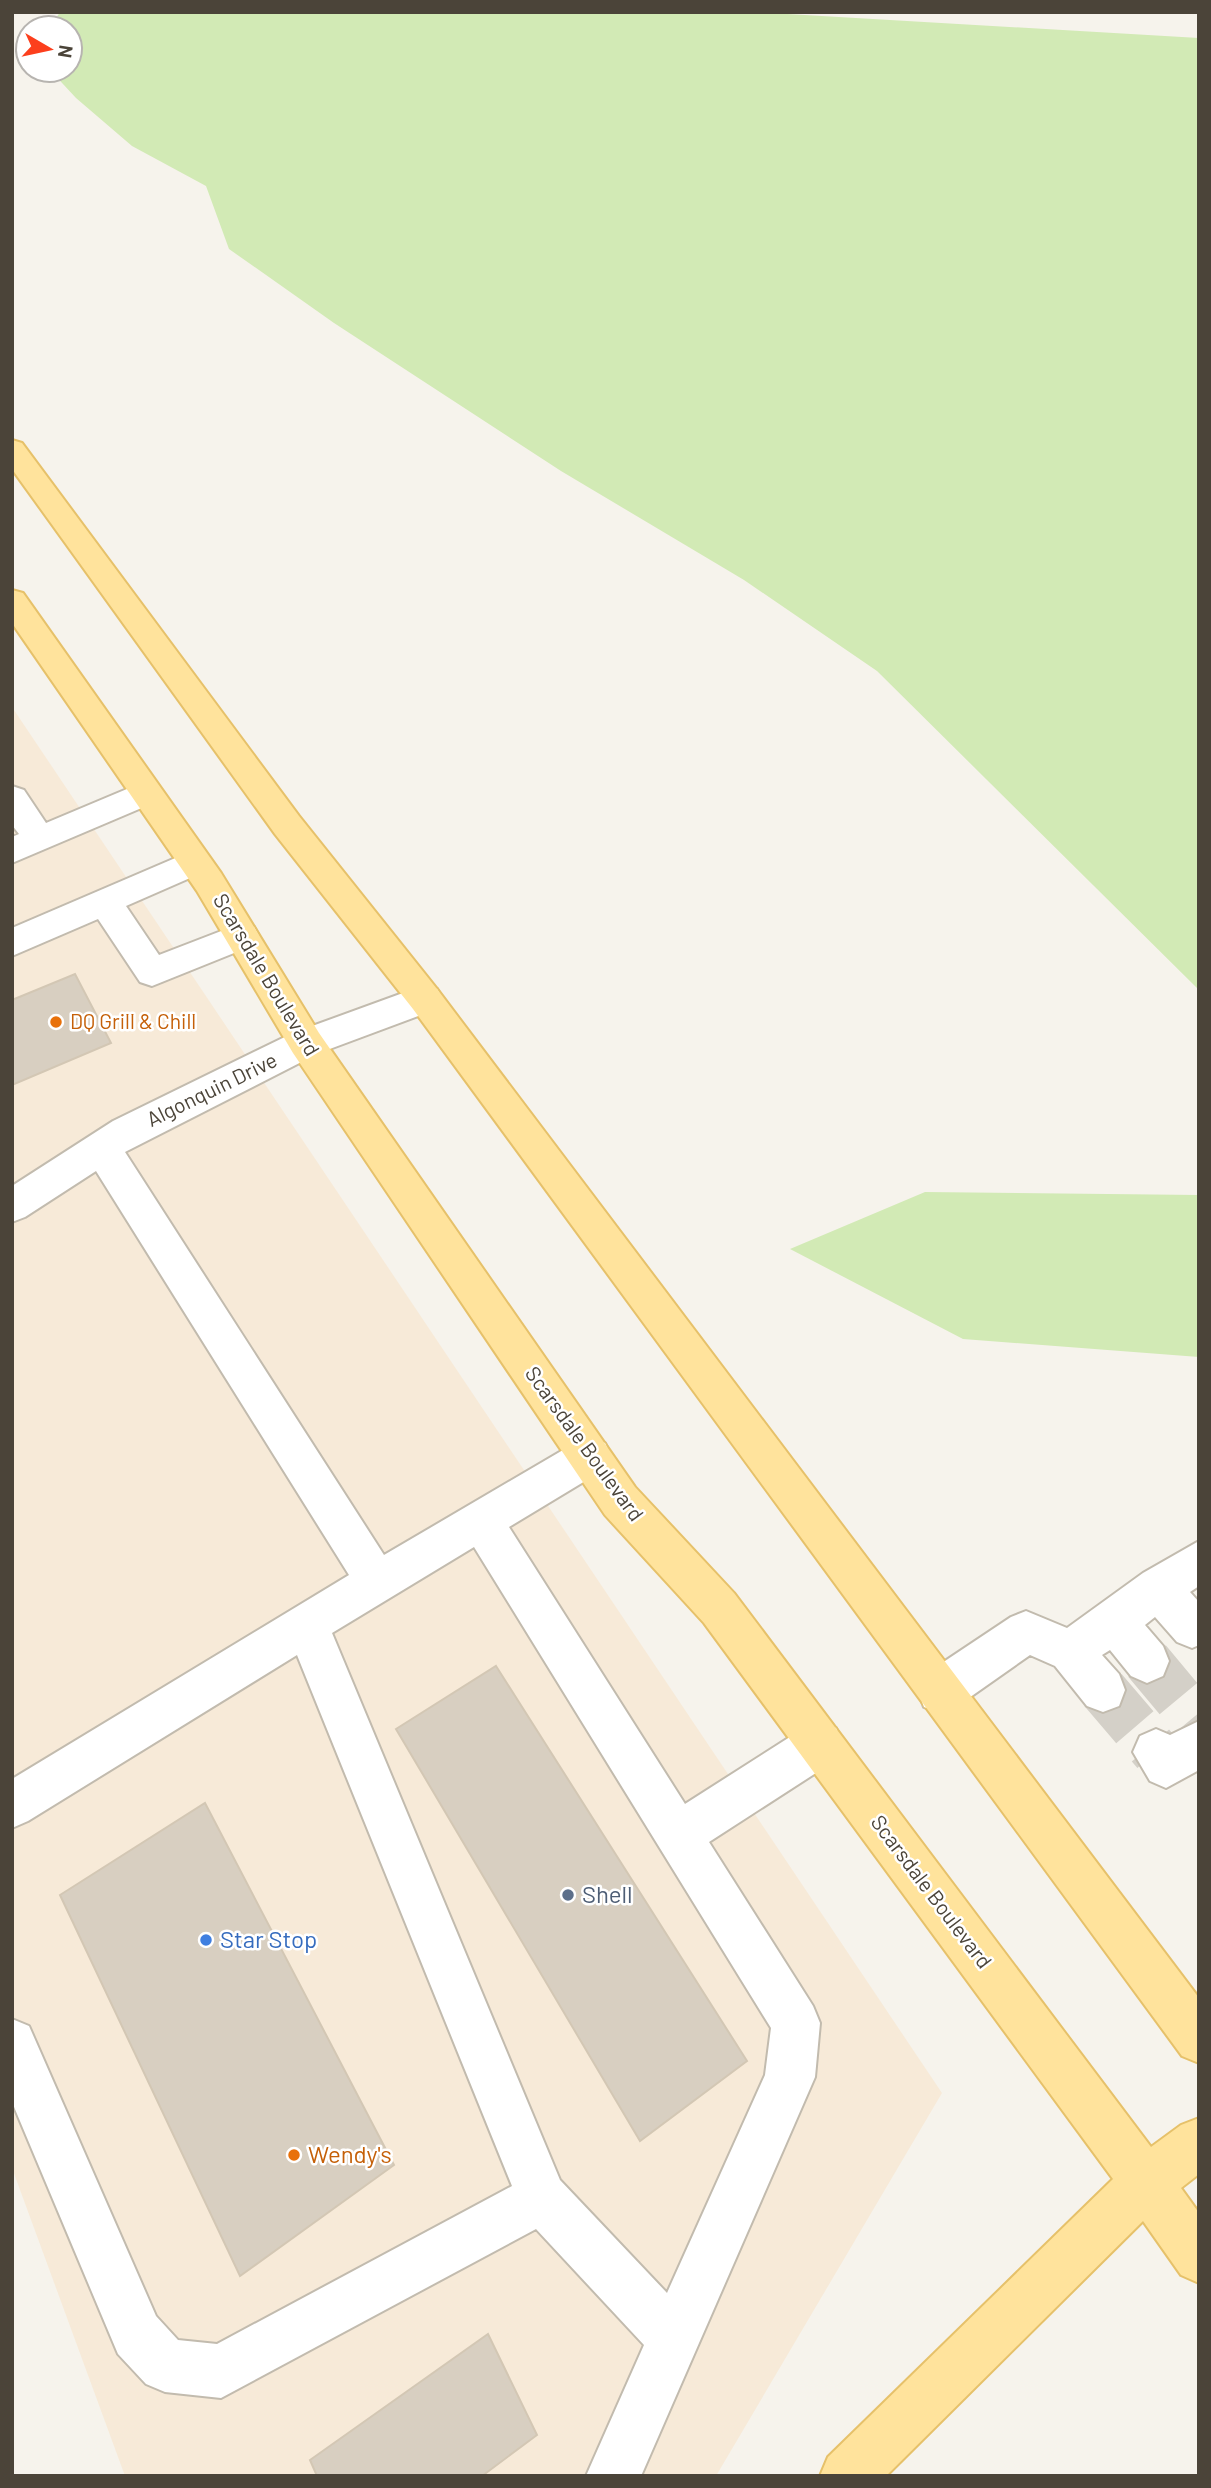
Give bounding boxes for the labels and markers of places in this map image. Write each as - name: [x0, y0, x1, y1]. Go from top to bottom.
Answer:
- place label: DQ Grill & Chill: [70, 1008, 196, 1033]
- marker: DQ Grill & Chill: [48, 1014, 64, 1030]
- place label: Shell: [582, 1879, 633, 1908]
- marker: Shell: [560, 1887, 576, 1903]
- place label: Star Stop: [220, 1924, 317, 1953]
- marker: Star Stop: [198, 1932, 214, 1948]
- place label: Wendy's: [308, 2139, 392, 2168]
- marker: Wendy's: [286, 2147, 302, 2163]

